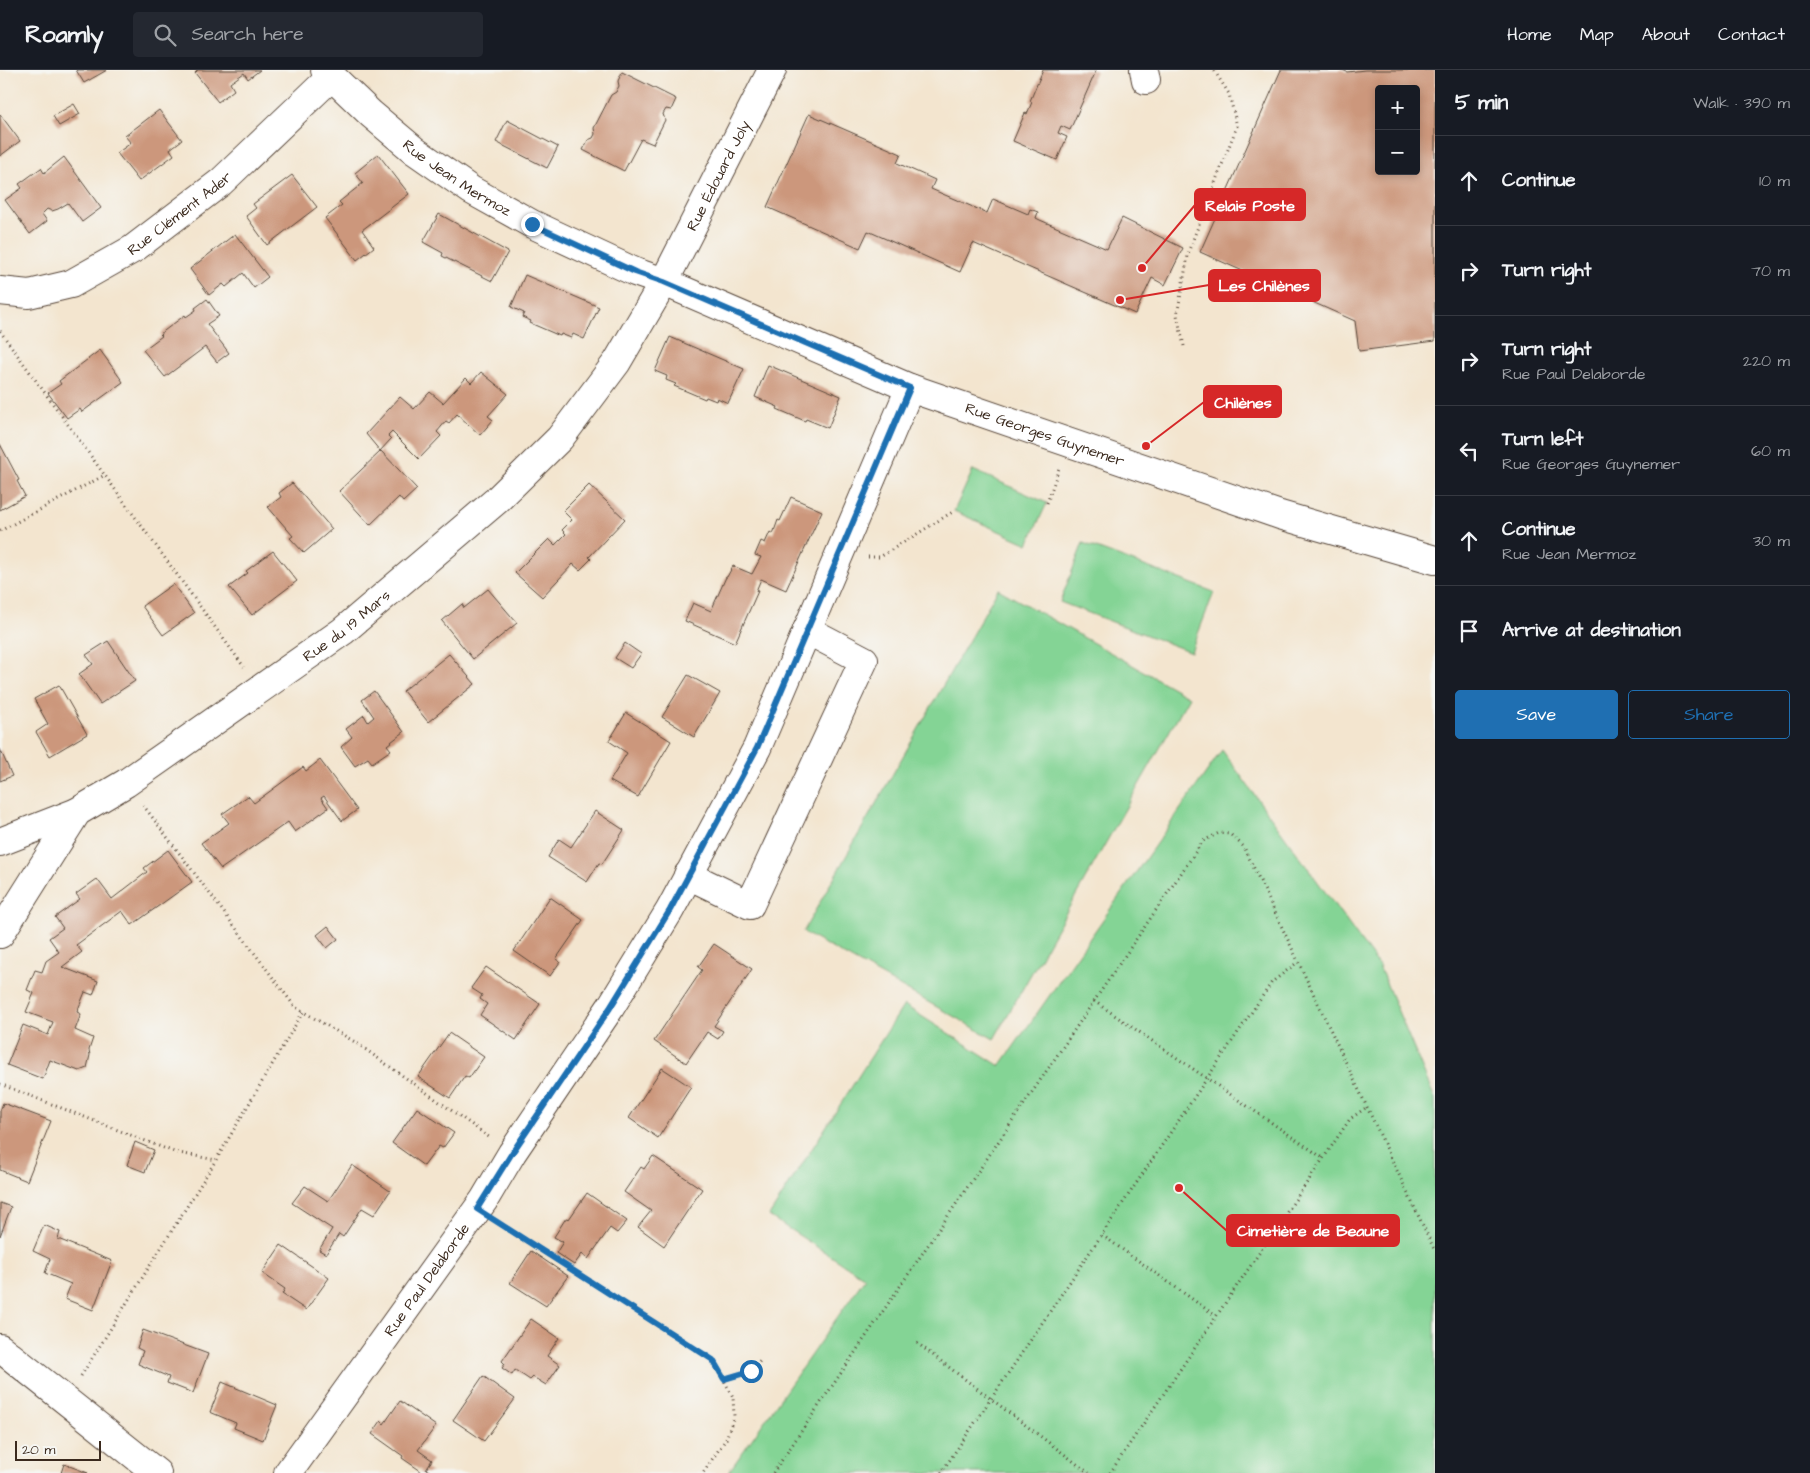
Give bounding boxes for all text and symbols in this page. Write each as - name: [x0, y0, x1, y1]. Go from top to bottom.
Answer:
- search box: [133, 12, 483, 57]
- text: Roamly: [25, 18, 103, 52]
- icon: search: [151, 21, 179, 49]
- text: Search here: [191, 21, 304, 48]
- text: Home: [1507, 22, 1552, 47]
- text: Map: [1580, 22, 1614, 47]
- text: About: [1642, 22, 1690, 47]
- text: Contact: [1718, 22, 1785, 47]
- map controls: [1375, 85, 1420, 175]
- button: +: [1375, 85, 1420, 130]
- text: 5 min: [1455, 88, 1508, 117]
- text: Walk · 390 m: [1693, 92, 1790, 114]
- street label: Rue Édouard Joly: [681, 117, 756, 235]
- button: −: [1375, 130, 1420, 175]
- street label: Rue Jean Mermoz: [398, 134, 516, 221]
- street label: Rue Clément Ader: [123, 167, 236, 260]
- icon: ahead: [1455, 167, 1483, 195]
- text: Continue: [1502, 167, 1576, 194]
- text: 10 m: [1759, 170, 1790, 192]
- callout: Relais Poste: [1195, 189, 1305, 220]
- text: Relais Poste: [1205, 195, 1295, 217]
- route end: [521, 213, 544, 236]
- icon: right: [1455, 257, 1483, 285]
- text: Turn right: [1502, 257, 1591, 284]
- text: 70 m: [1751, 260, 1790, 282]
- callout: Les Chilènes: [1209, 270, 1320, 301]
- text: Les Chilènes: [1218, 275, 1310, 297]
- text: Turn right: [1502, 336, 1591, 363]
- icon: right: [1455, 347, 1483, 375]
- text: 220 m: [1743, 350, 1790, 372]
- text: Rue Paul Delaborde: [1502, 363, 1645, 385]
- callout: Chilènes: [1204, 386, 1281, 417]
- text: Chilènes: [1214, 392, 1272, 414]
- street label: Rue Georges Guynemer: [962, 397, 1127, 471]
- text: Turn left: [1502, 426, 1583, 453]
- icon: left: [1455, 437, 1483, 465]
- text: 60 m: [1751, 440, 1790, 462]
- text: Rue Georges Guynemer: [1502, 453, 1680, 475]
- text: Continue: [1502, 516, 1576, 543]
- icon: ahead: [1455, 527, 1483, 555]
- text: 30 m: [1753, 530, 1790, 552]
- text: Rue Jean Mermoz: [1502, 543, 1636, 565]
- street label: Rue du 19 Mars: [298, 585, 395, 667]
- icon: arrive: [1455, 617, 1483, 645]
- text: Arrive at destination: [1502, 617, 1681, 644]
- button: Save: [1455, 690, 1618, 739]
- button: Share: [1628, 690, 1790, 739]
- callout: Cimetière de Beaune: [1227, 1215, 1399, 1246]
- street label: Rue Paul Delaborde: [379, 1219, 475, 1340]
- text: Cimetière de Beaune: [1237, 1220, 1390, 1242]
- route start: [740, 1360, 763, 1383]
- scale bar: [15, 1438, 101, 1461]
- text: 20 m: [22, 1440, 55, 1460]

